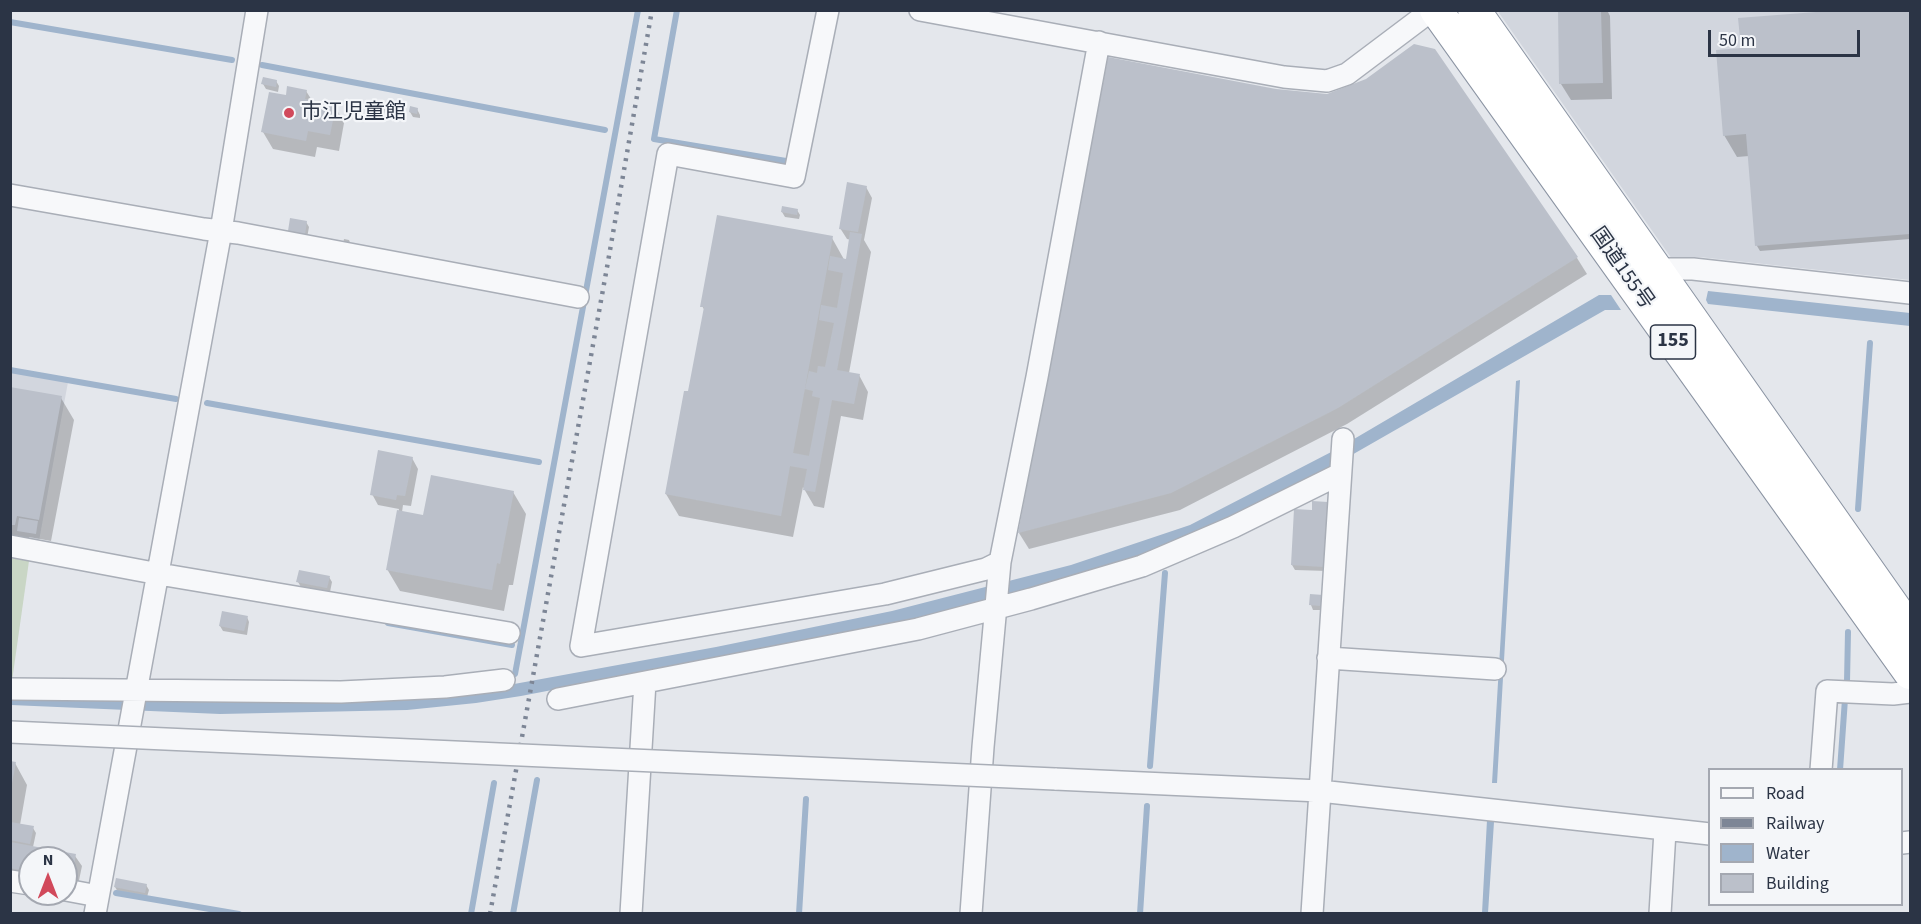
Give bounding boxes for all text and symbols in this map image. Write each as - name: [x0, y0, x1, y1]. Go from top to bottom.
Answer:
- scale bar: [1711, 18, 1862, 56]
- text: 50 m: [1719, 28, 1755, 53]
- place label: 市江児童館: [301, 100, 406, 126]
- marker: 市江児童館: [282, 106, 296, 120]
- street label: 国道155号: [1584, 223, 1658, 315]
- road number: 155: [1650, 325, 1696, 359]
- legend: [1708, 768, 1903, 906]
- text: Road: [1766, 781, 1805, 806]
- text: Railway: [1766, 811, 1825, 836]
- text: Water: [1766, 841, 1810, 866]
- north arrow: [18, 846, 78, 906]
- text: N: [43, 849, 53, 871]
- text: Building: [1766, 871, 1829, 896]

